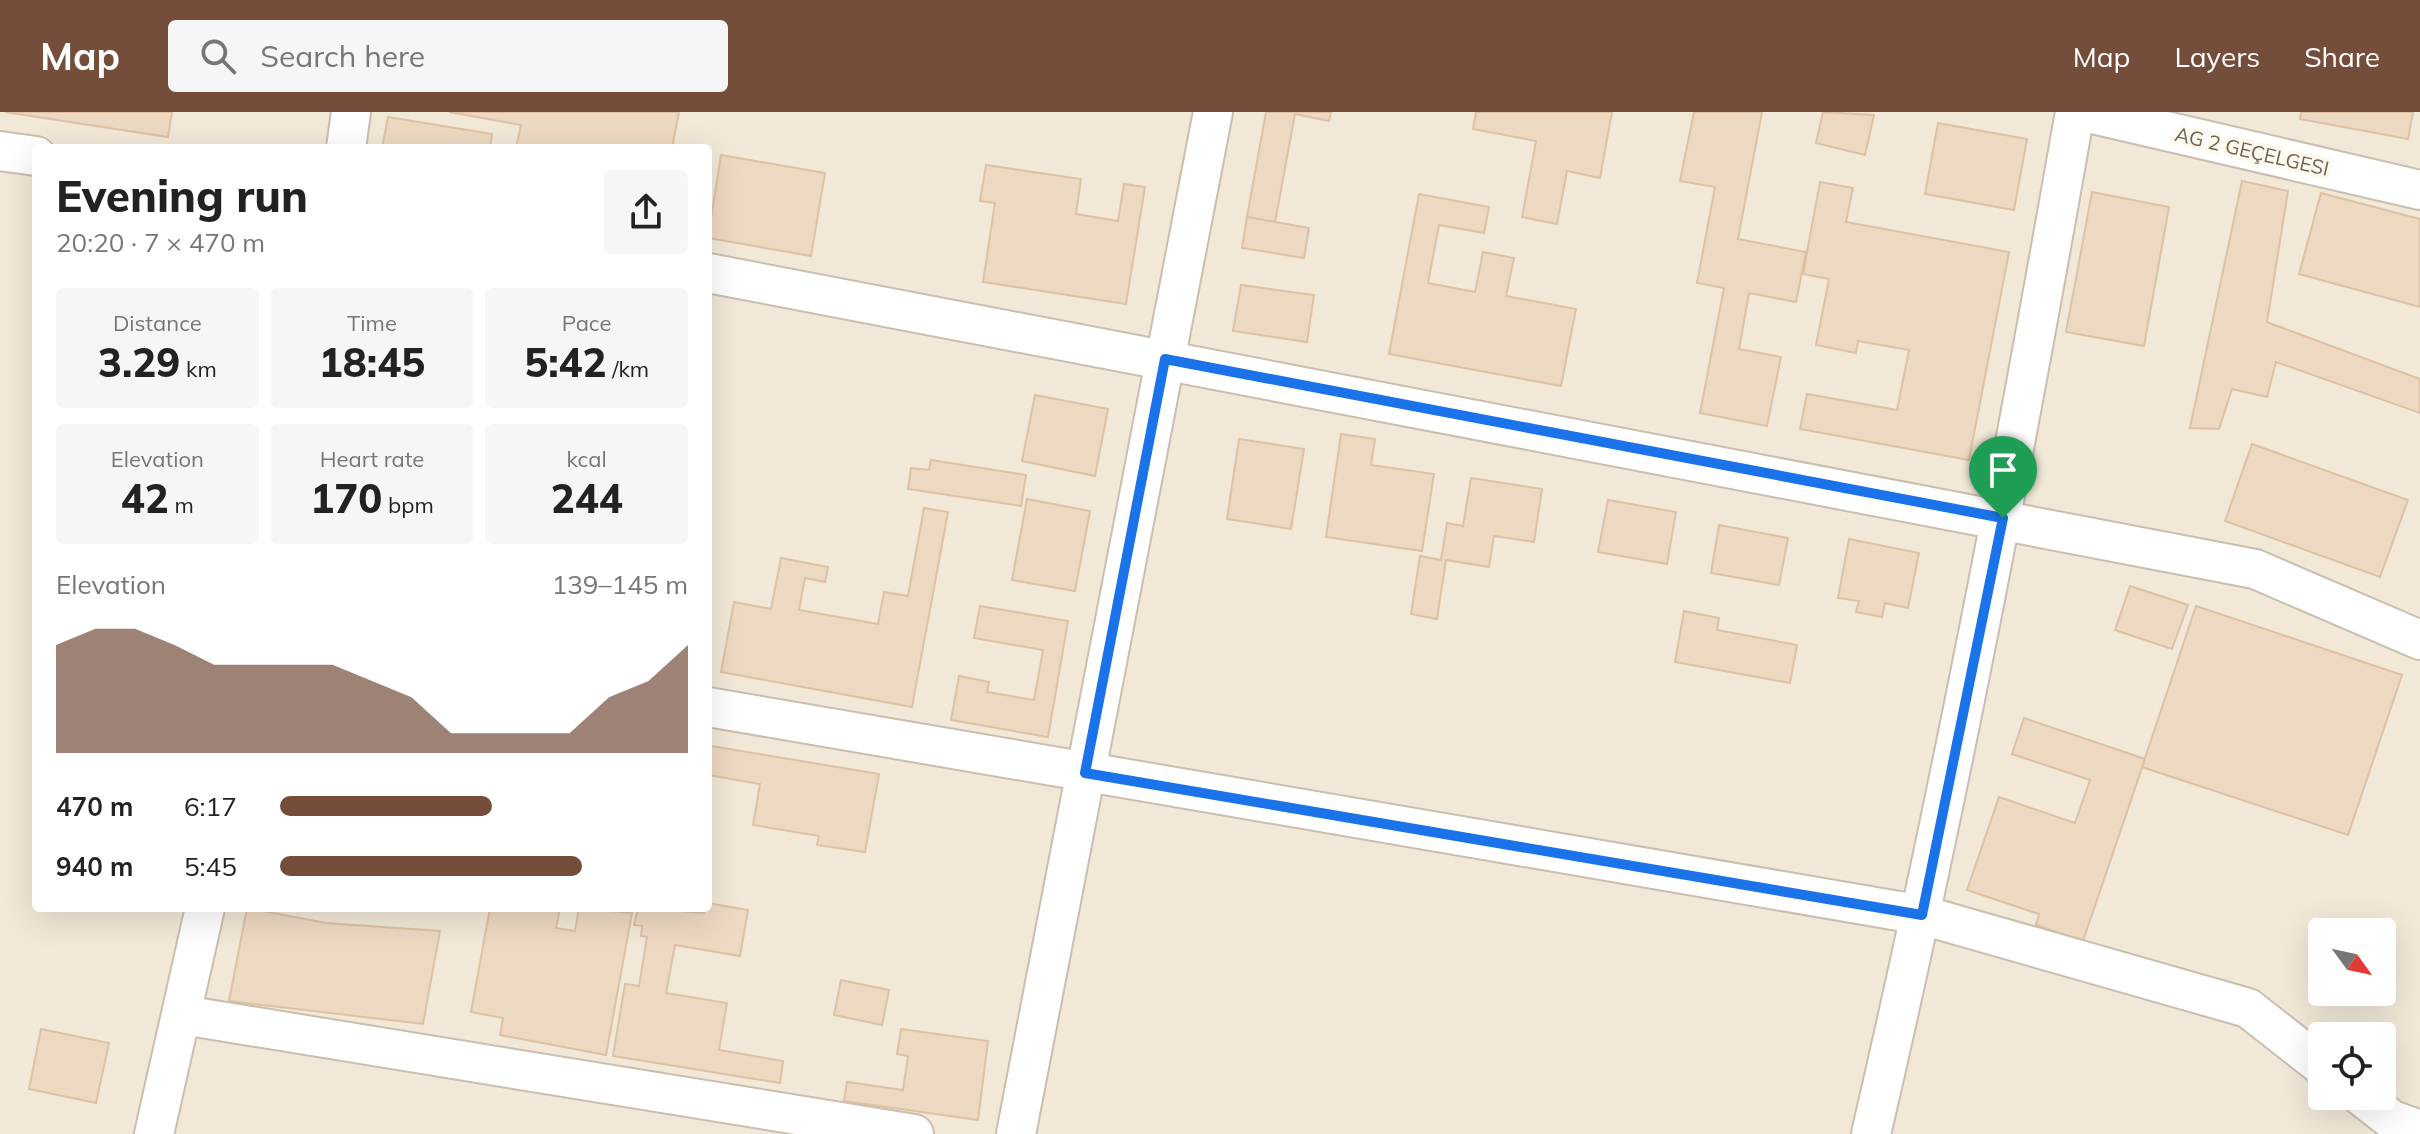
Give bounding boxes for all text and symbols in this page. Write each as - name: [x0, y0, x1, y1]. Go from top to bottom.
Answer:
- search box: [168, 20, 728, 92]
- text: Map: [40, 32, 120, 80]
- icon: search: [196, 34, 240, 78]
- text: Search here: [260, 37, 425, 75]
- text: Map: [2073, 39, 2130, 74]
- text: Layers: [2174, 39, 2260, 74]
- text: Share: [2304, 39, 2380, 74]
- street label: AG 2 GEÇELGESI: [2173, 121, 2331, 181]
- text: Evening run: [56, 168, 308, 223]
- button: share: [604, 170, 688, 254]
- text: 20:20 · 7 × 470 m: [56, 226, 265, 259]
- text: Distance: [113, 309, 202, 337]
- text: Time: [347, 309, 397, 337]
- text: Pace: [562, 309, 611, 337]
- text: 3.29: [98, 337, 180, 387]
- text: 18:45: [319, 337, 425, 387]
- text: 5:42: [524, 337, 607, 387]
- text: km: [180, 355, 217, 383]
- text: /km: [607, 355, 649, 383]
- pin: [1969, 436, 2037, 518]
- text: Elevation: [111, 445, 204, 473]
- text: Heart rate: [320, 445, 424, 473]
- text: kcal: [567, 445, 607, 473]
- icon: arrive: [1981, 448, 2025, 492]
- text: 42: [121, 473, 169, 523]
- text: 170: [310, 473, 382, 523]
- text: 244: [551, 473, 623, 523]
- text: m: [169, 491, 194, 519]
- text: bpm: [382, 491, 434, 519]
- text: Elevation: [56, 568, 166, 601]
- text: 139–145 m: [552, 568, 688, 601]
- text: 470 m: [56, 790, 133, 823]
- text: 6:17: [184, 790, 237, 823]
- text: 940 m: [56, 850, 133, 883]
- text: 5:45: [184, 850, 237, 883]
- north arrow: [2308, 918, 2396, 1006]
- map controls: [2308, 918, 2396, 1110]
- button: locate: [2308, 1022, 2396, 1110]

